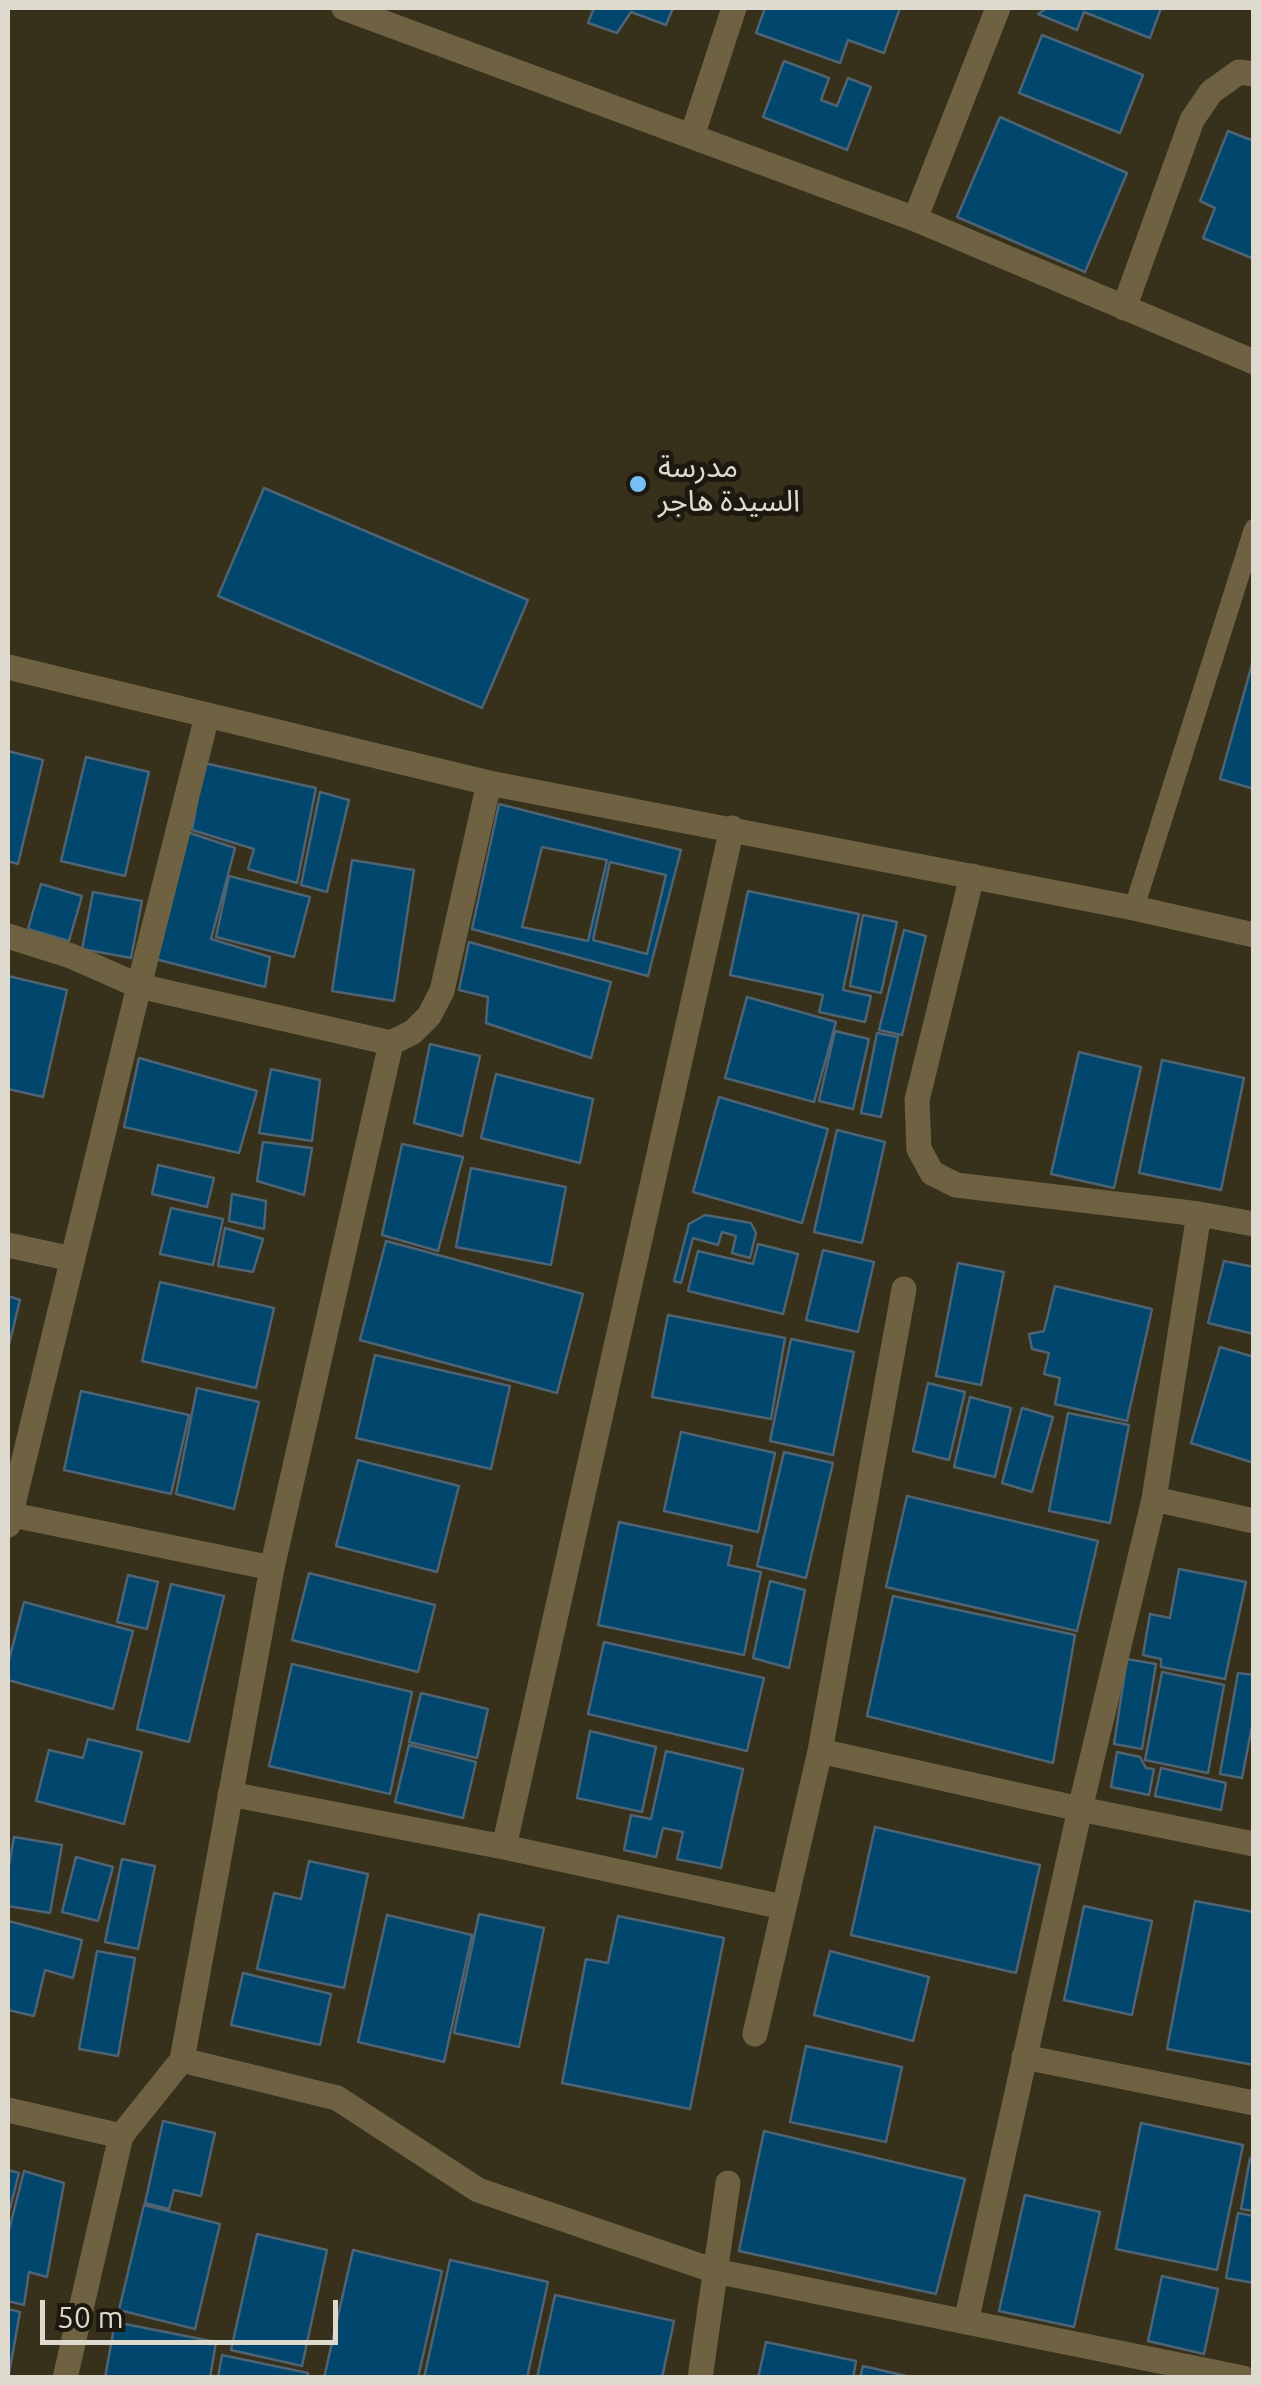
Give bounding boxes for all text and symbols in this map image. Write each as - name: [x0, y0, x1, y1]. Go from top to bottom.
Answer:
- place label: مدرسة السيدة هاجر: [658, 449, 800, 520]
- marker: مدرسة السيدة هاجر: [627, 473, 649, 495]
- scale bar: [45, 2280, 342, 2342]
- text: 50 m: [57, 2300, 124, 2334]

